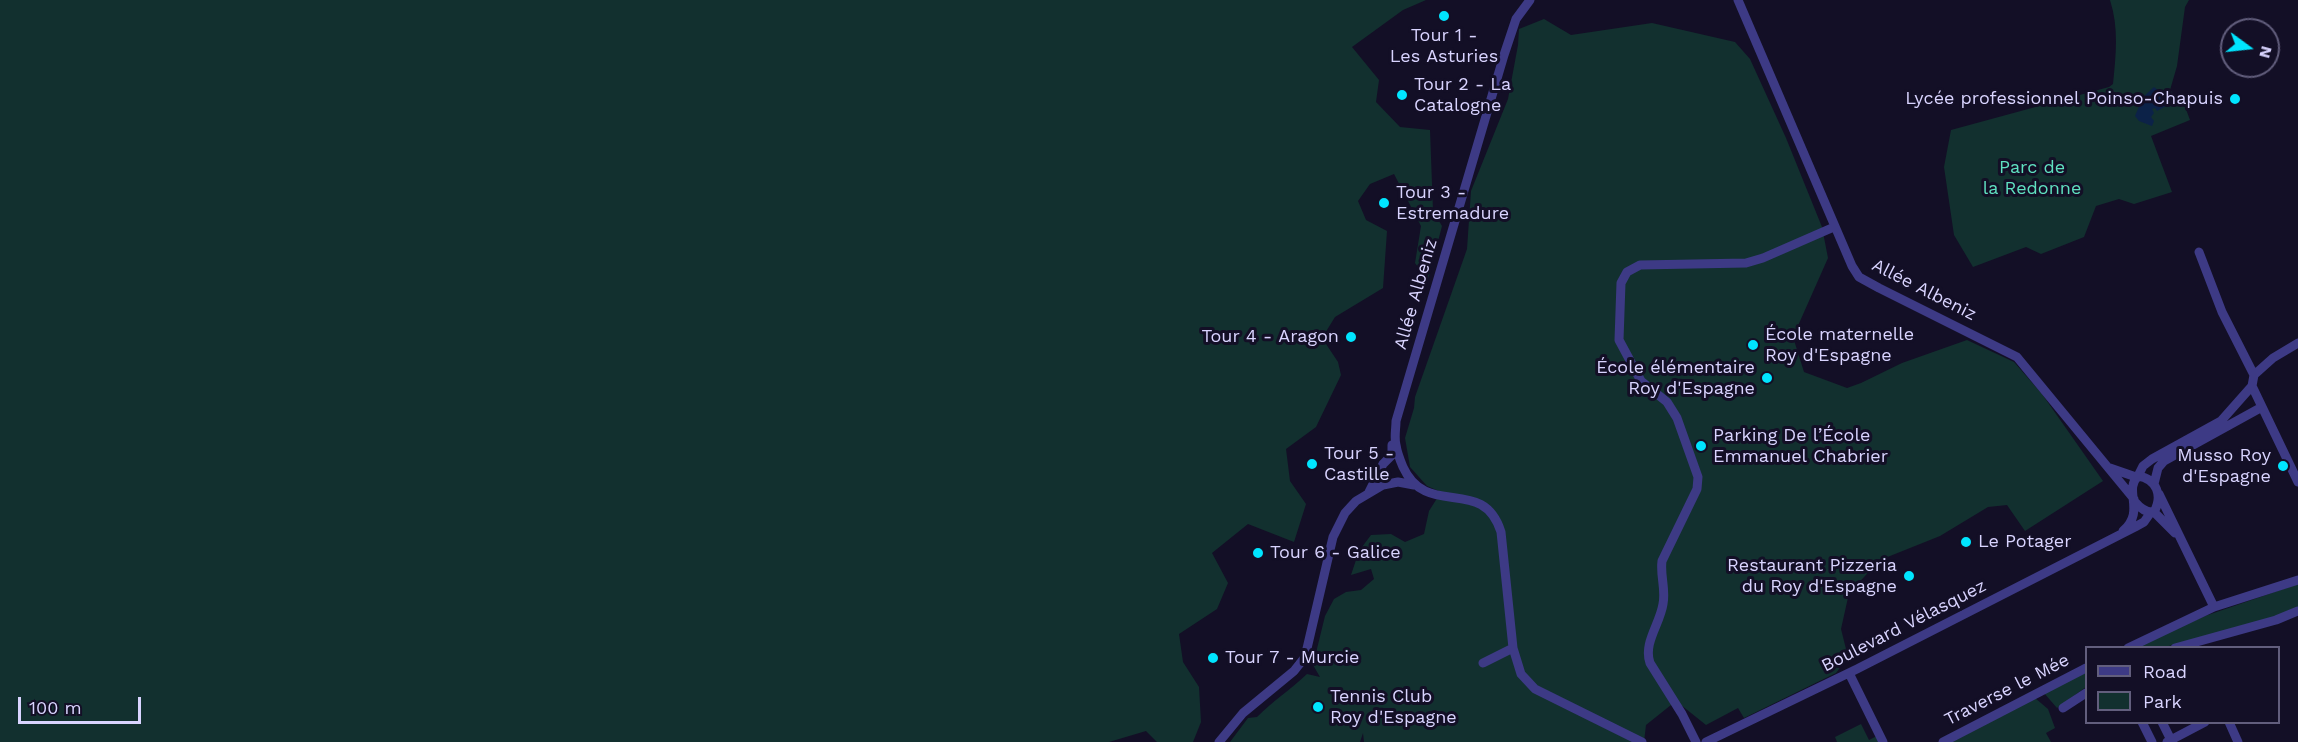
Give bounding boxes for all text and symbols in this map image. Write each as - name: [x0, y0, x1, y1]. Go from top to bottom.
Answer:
- marker: Tour 1 - Les Asturies: [1437, 9, 1451, 23]
- north arrow: [2220, 18, 2280, 78]
- place label: Tour 1 - Les Asturies: [1390, 25, 1498, 68]
- text: N: [2255, 44, 2277, 60]
- place label: Tour 2 - La Catalogne: [1414, 74, 1511, 116]
- marker: Tour 2 - La Catalogne: [1395, 88, 1409, 102]
- place label: Lycée professionnel Poinso-Chapuis: [1905, 88, 2223, 110]
- marker: Lycée professionnel Poinso-Chapuis: [2228, 92, 2242, 106]
- park label: Parc de la Redonne: [1983, 157, 2081, 200]
- place label: Tour 3 - Estremadure: [1396, 182, 1509, 224]
- marker: Tour 3 - Estremadure: [1377, 196, 1391, 210]
- street label: Allée Albeniz: [1390, 236, 1442, 352]
- street label: Allée Albeniz: [1868, 254, 1980, 326]
- place label: École maternelle Roy d'Espagne: [1765, 324, 1914, 366]
- place label: Tour 4 - Aragon: [1202, 326, 1339, 348]
- marker: Tour 4 - Aragon: [1344, 330, 1358, 344]
- marker: École maternelle Roy d'Espagne: [1746, 338, 1760, 352]
- place label: École élémentaire Roy d'Espagne: [1596, 357, 1755, 400]
- marker: École élémentaire Roy d'Espagne: [1760, 371, 1774, 385]
- place label: Parking De l’École Emmanuel Chabrier: [1713, 425, 1888, 468]
- marker: Parking De l’École Emmanuel Chabrier: [1694, 439, 1708, 453]
- place label: Tour 5 - Castille: [1324, 443, 1394, 486]
- place label: Musso Roy d'Espagne: [2177, 445, 2271, 488]
- marker: Tour 5 - Castille: [1305, 457, 1319, 471]
- marker: Musso Roy d'Espagne: [2276, 459, 2290, 473]
- place label: Le Potager: [1978, 531, 2072, 553]
- marker: Le Potager: [1959, 535, 1973, 549]
- place label: Tour 6 - Galice: [1270, 542, 1401, 564]
- marker: Tour 6 - Galice: [1251, 546, 1265, 560]
- place label: Restaurant Pizzeria du Roy d'Espagne: [1727, 555, 1897, 598]
- marker: Restaurant Pizzeria du Roy d'Espagne: [1902, 569, 1916, 583]
- street label: Boulevard Vélasquez: [1818, 575, 1990, 677]
- legend: [2085, 646, 2280, 724]
- place label: Tour 7 - Murcie: [1225, 647, 1359, 669]
- street label: Traverse le Mée: [1941, 649, 2073, 731]
- marker: Tour 7 - Murcie: [1206, 651, 1220, 665]
- text: Road: [2143, 661, 2187, 682]
- scale bar: [21, 685, 144, 723]
- place label: Tennis Club Roy d'Espagne: [1330, 686, 1457, 728]
- text: Park: [2143, 691, 2182, 712]
- text: 100 m: [29, 697, 82, 718]
- marker: Tennis Club Roy d'Espagne: [1311, 700, 1325, 714]

